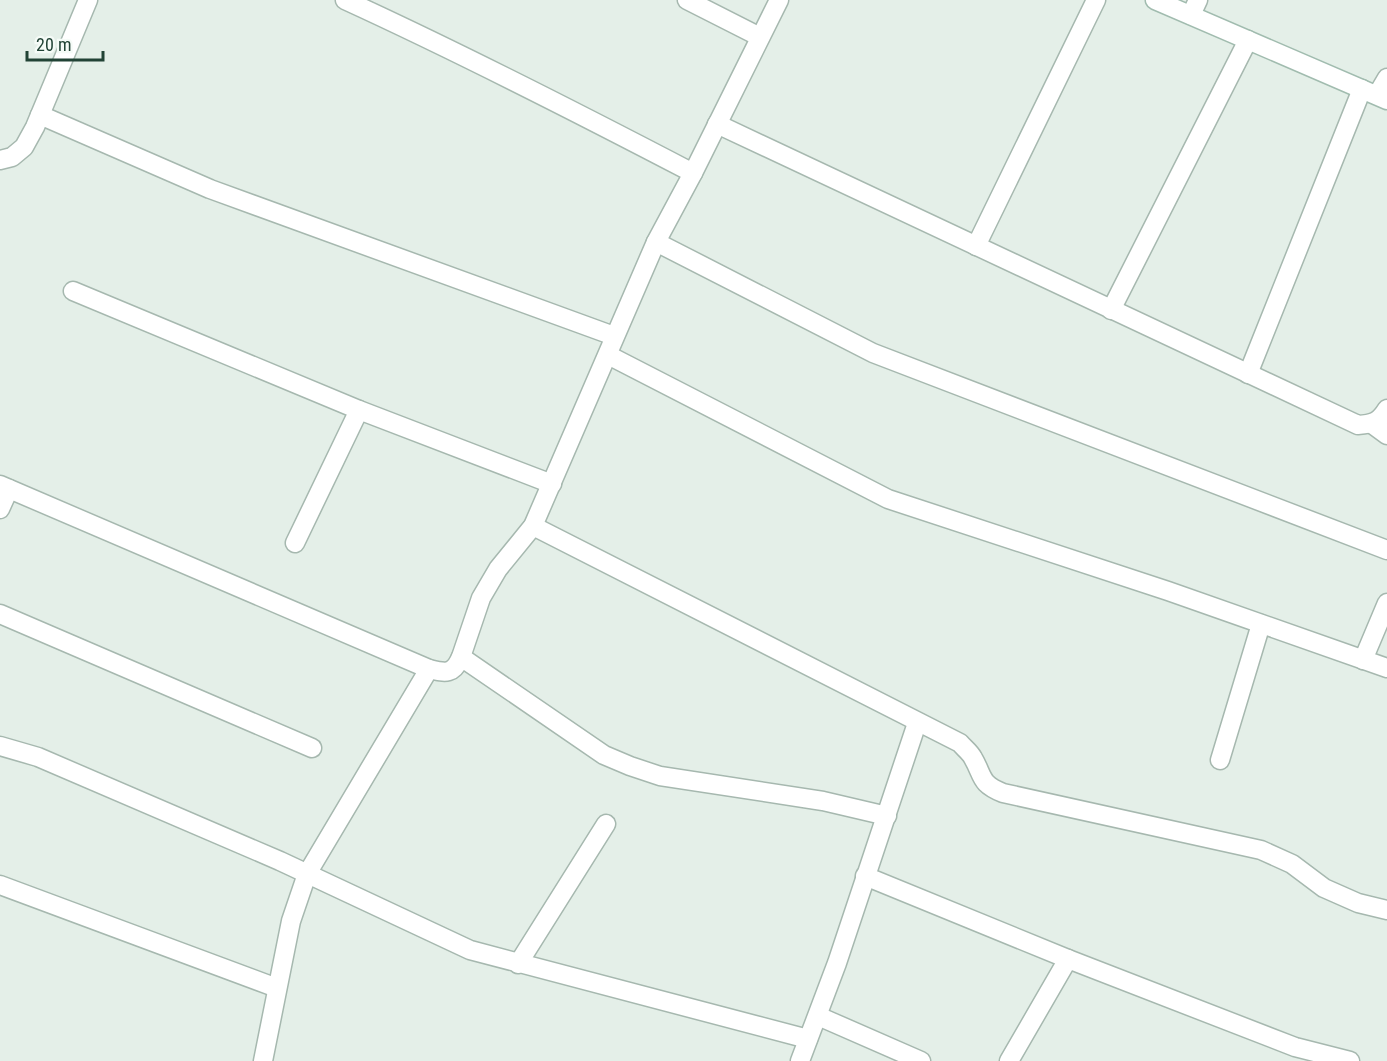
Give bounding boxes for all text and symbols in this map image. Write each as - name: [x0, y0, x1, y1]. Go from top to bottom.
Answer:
- scale bar: [27, 24, 104, 62]
- text: 20 m: [36, 34, 71, 55]

